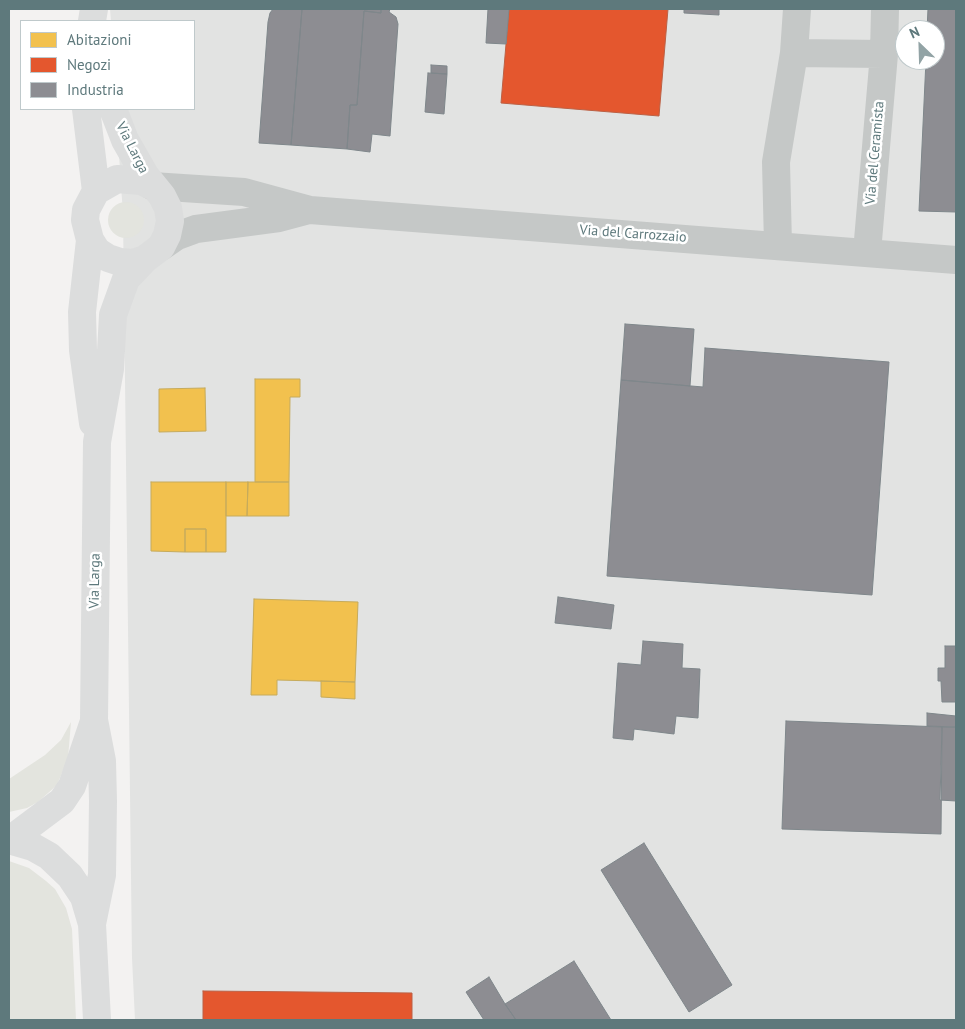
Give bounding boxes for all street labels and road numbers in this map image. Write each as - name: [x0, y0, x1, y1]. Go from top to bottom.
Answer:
- street label: Via del Ceramista: [862, 101, 888, 205]
- street label: Via Larga: [112, 119, 152, 177]
- street label: Via del Carrozzaio: [579, 222, 687, 246]
- street label: Via Larga: [86, 553, 104, 609]

